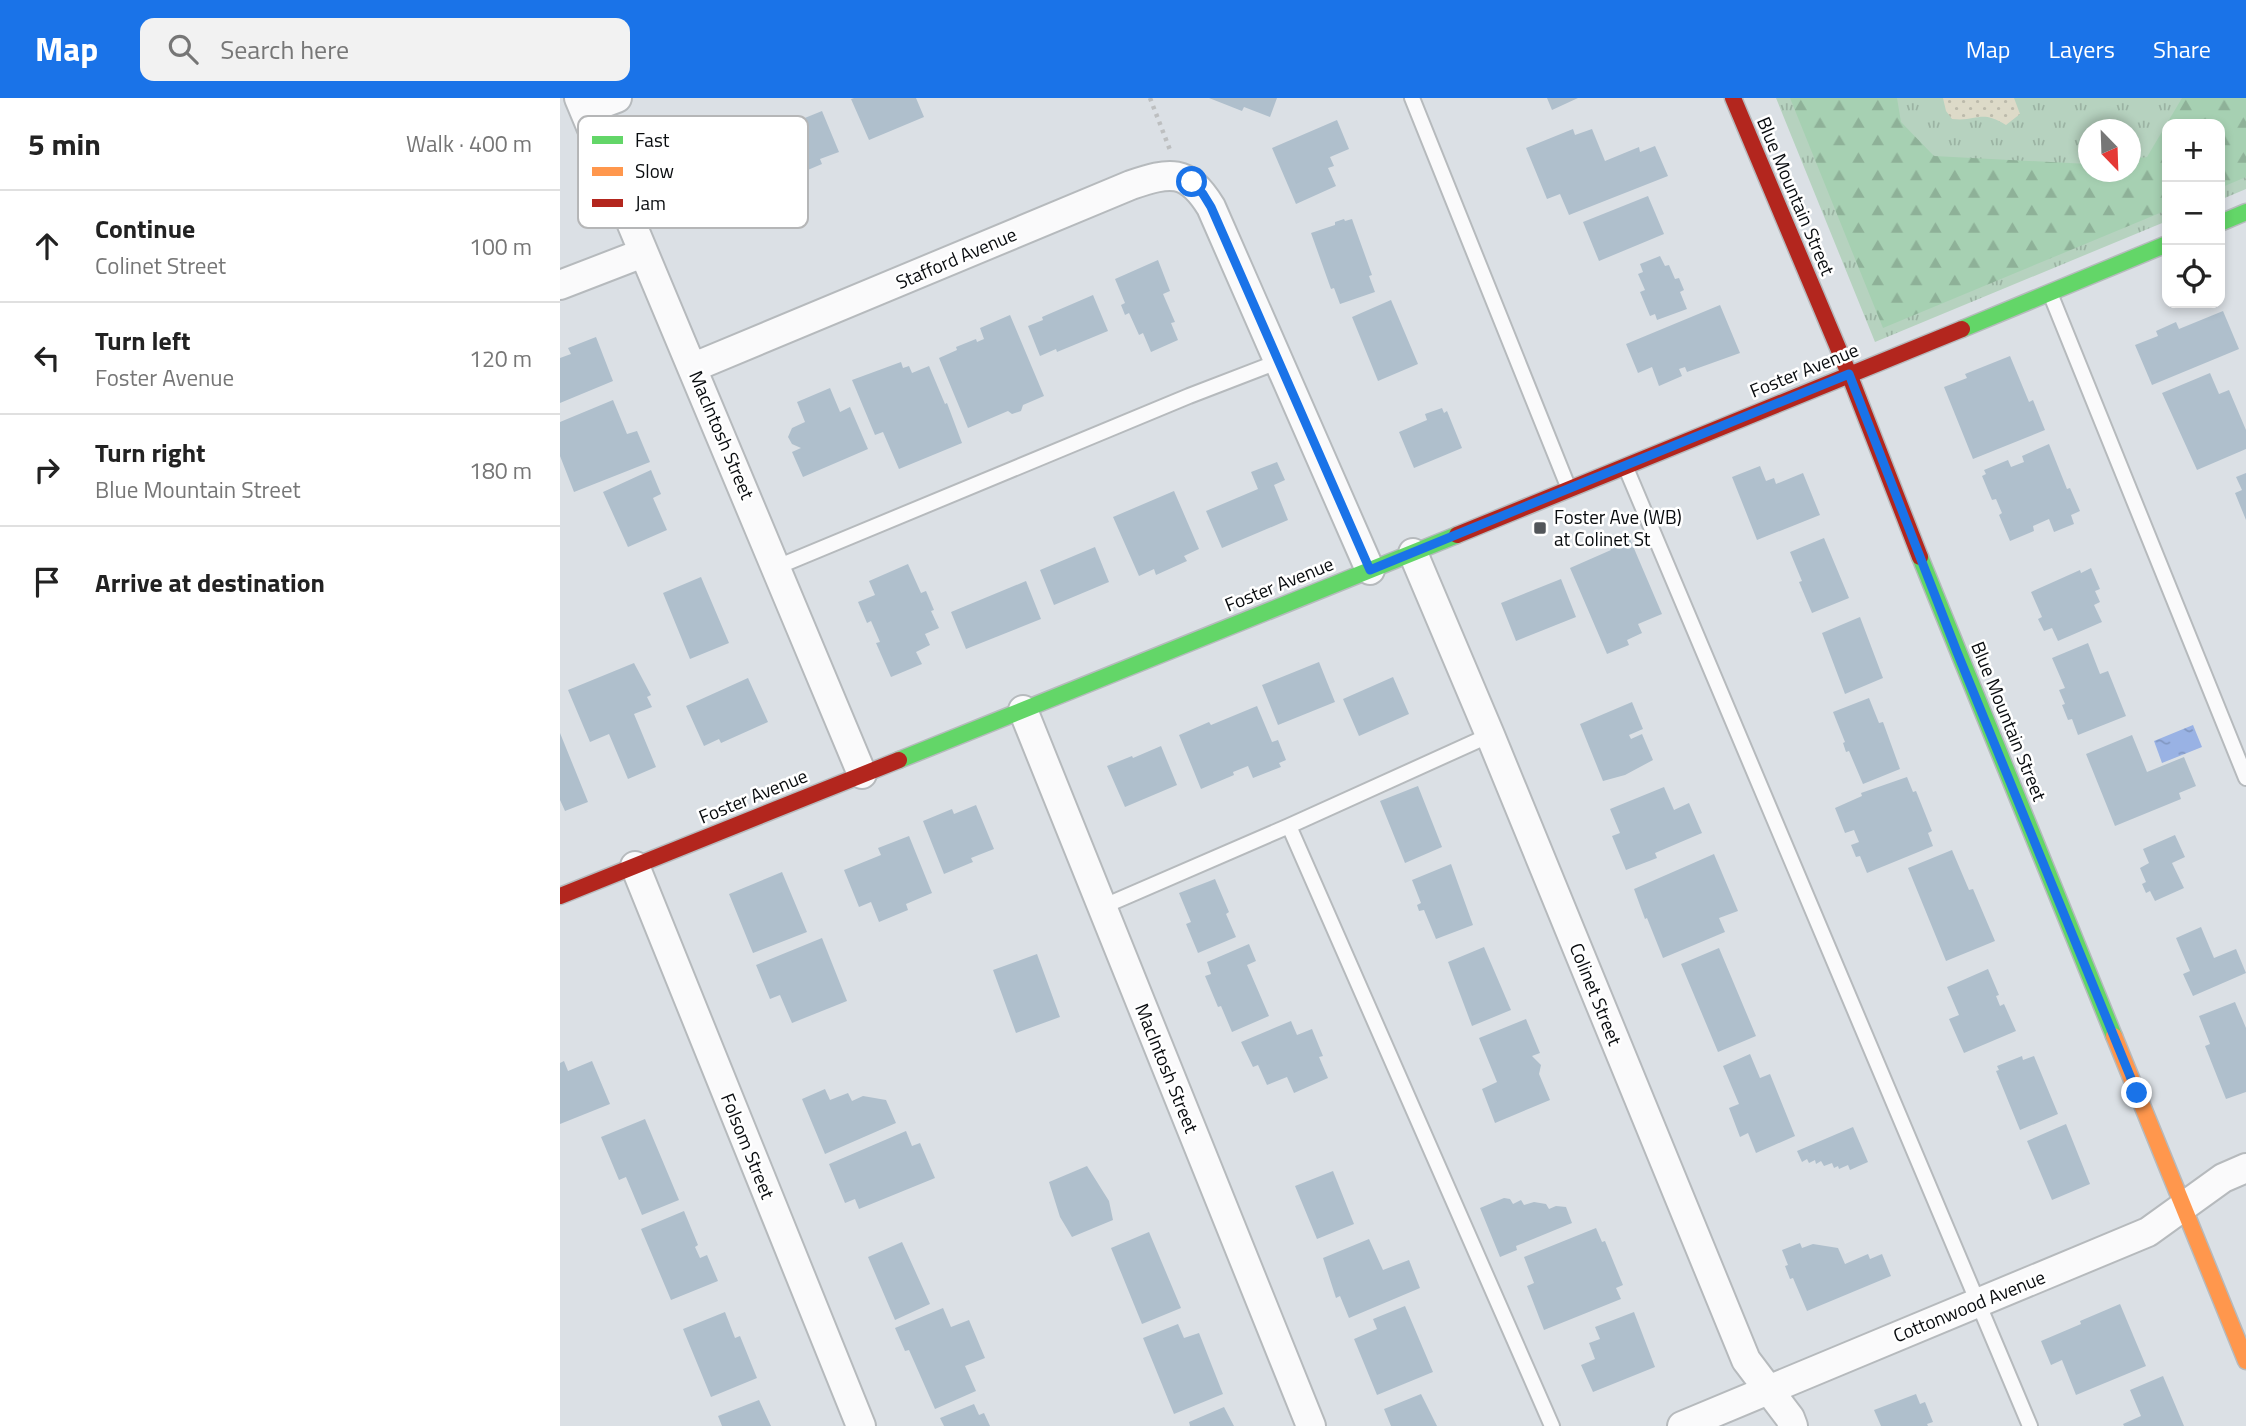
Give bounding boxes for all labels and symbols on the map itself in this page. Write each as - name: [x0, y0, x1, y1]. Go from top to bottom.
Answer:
- street label: Blue Mountain Street: [1750, 112, 1843, 280]
- legend: [578, 116, 808, 228]
- north arrow: [2078, 119, 2141, 182]
- text: Fast: [635, 125, 670, 154]
- text: Slow: [635, 156, 674, 185]
- route start: [1176, 166, 1207, 197]
- text: Jam: [635, 188, 666, 217]
- street label: Stafford Avenue: [891, 219, 1021, 296]
- street label: Foster Avenue: [1745, 335, 1863, 405]
- street label: MacIntosh Street: [682, 366, 763, 504]
- place label: Foster Ave (WB) at Colinet St: [1554, 502, 1682, 553]
- marker: Foster Ave (WB) at Colinet St: [1532, 520, 1548, 536]
- street label: Foster Avenue: [1220, 549, 1338, 619]
- street label: Blue Mountain Street: [1964, 637, 2055, 805]
- street label: Foster Avenue: [694, 761, 812, 831]
- street label: Colinet Street: [1563, 938, 1630, 1050]
- street label: MacIntosh Street: [1128, 999, 1207, 1137]
- route end: [2121, 1077, 2152, 1108]
- street label: Folsom Street: [714, 1088, 783, 1203]
- street label: Cottonwood Avenue: [1888, 1262, 2049, 1349]

